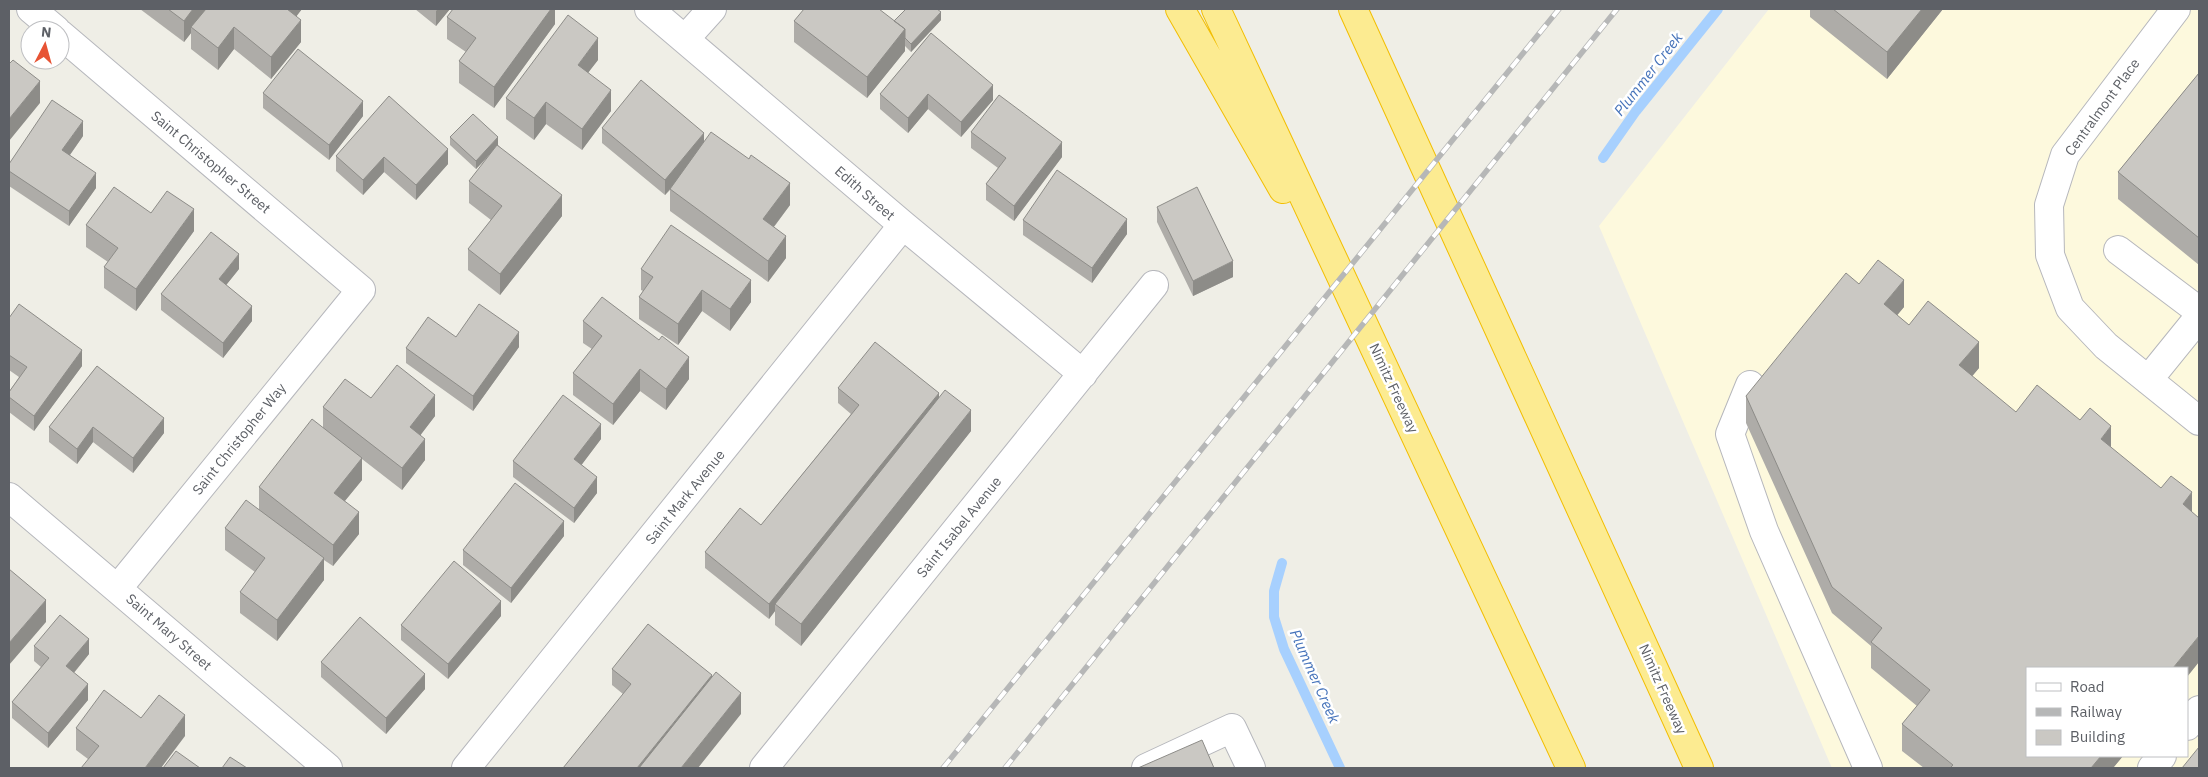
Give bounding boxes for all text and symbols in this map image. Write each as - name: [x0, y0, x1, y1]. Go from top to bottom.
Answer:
- north arrow: [20, 20, 70, 70]
- text: N: [40, 23, 52, 42]
- water label: Plummer Creek: [1609, 28, 1687, 120]
- street label: Centralmont Place: [2061, 54, 2144, 159]
- street label: Saint Christopher Street: [148, 107, 275, 217]
- street label: Edith Street: [831, 162, 899, 224]
- street label: Nimitz Freeway: [1365, 340, 1423, 436]
- street label: Saint Christopher Way: [188, 379, 290, 499]
- street label: Saint Mark Avenue: [641, 446, 729, 548]
- street label: Saint Isabel Avenue: [913, 473, 1005, 581]
- street label: Saint Mary Street: [122, 590, 216, 674]
- water label: Plummer Creek: [1286, 626, 1344, 726]
- street label: Nimitz Freeway: [1635, 641, 1691, 737]
- legend: [2026, 667, 2188, 757]
- text: Road: [2070, 677, 2105, 696]
- text: Railway: [2070, 702, 2123, 721]
- text: Building: [2070, 727, 2125, 746]

